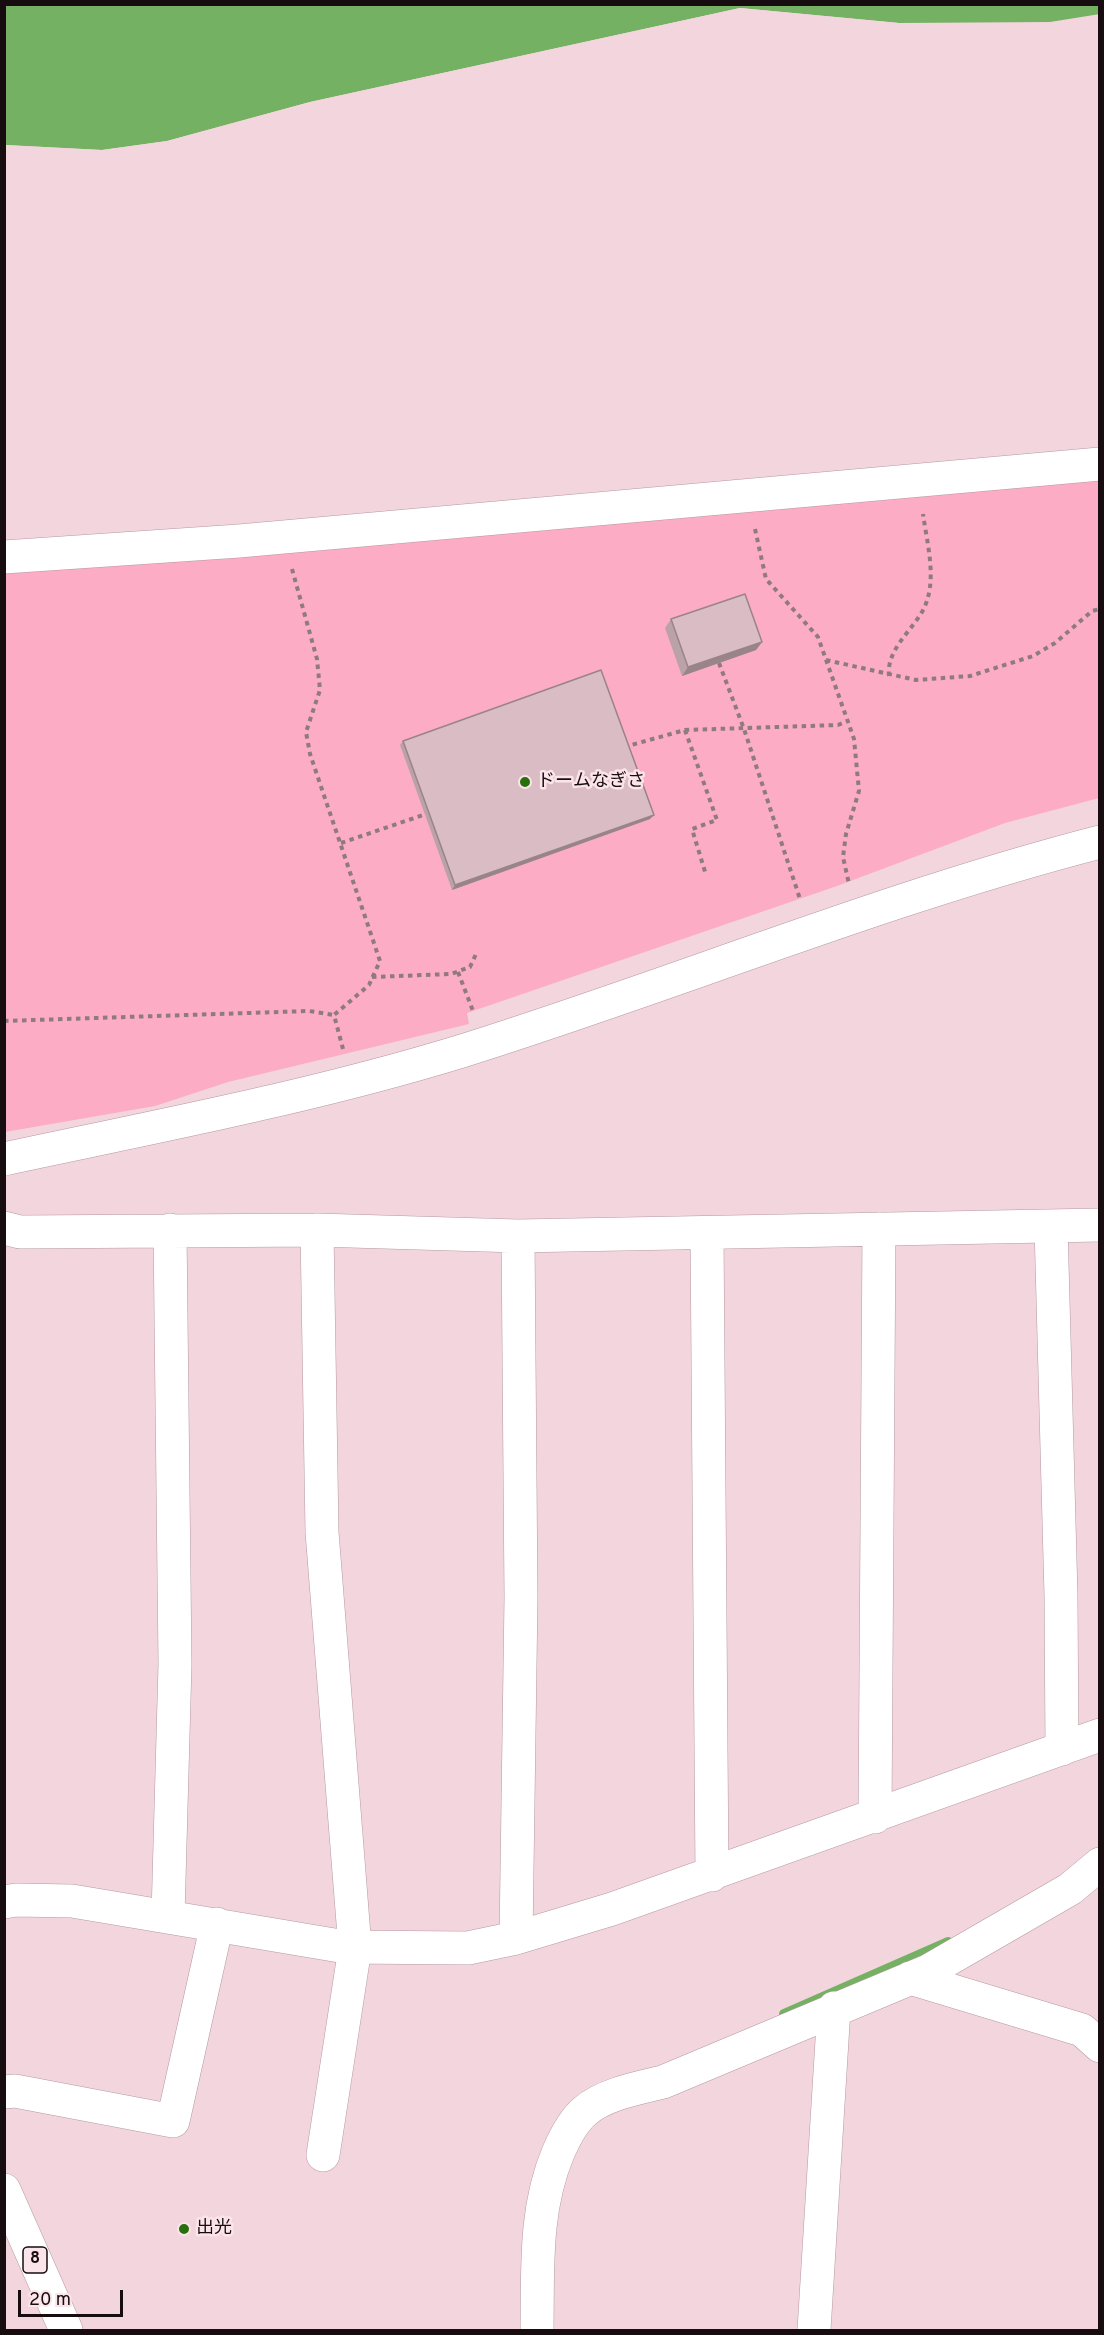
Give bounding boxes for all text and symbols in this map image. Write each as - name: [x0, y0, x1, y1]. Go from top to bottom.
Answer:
- place label: ドームなぎさ: [537, 771, 645, 793]
- marker: ドームなぎさ: [518, 775, 532, 789]
- place label: 出光: [196, 2218, 232, 2240]
- marker: 出光: [177, 2222, 191, 2236]
- road number: 8: [23, 2247, 47, 2273]
- scale bar: [21, 2278, 126, 2316]
- text: 20 m: [29, 2289, 71, 2312]

